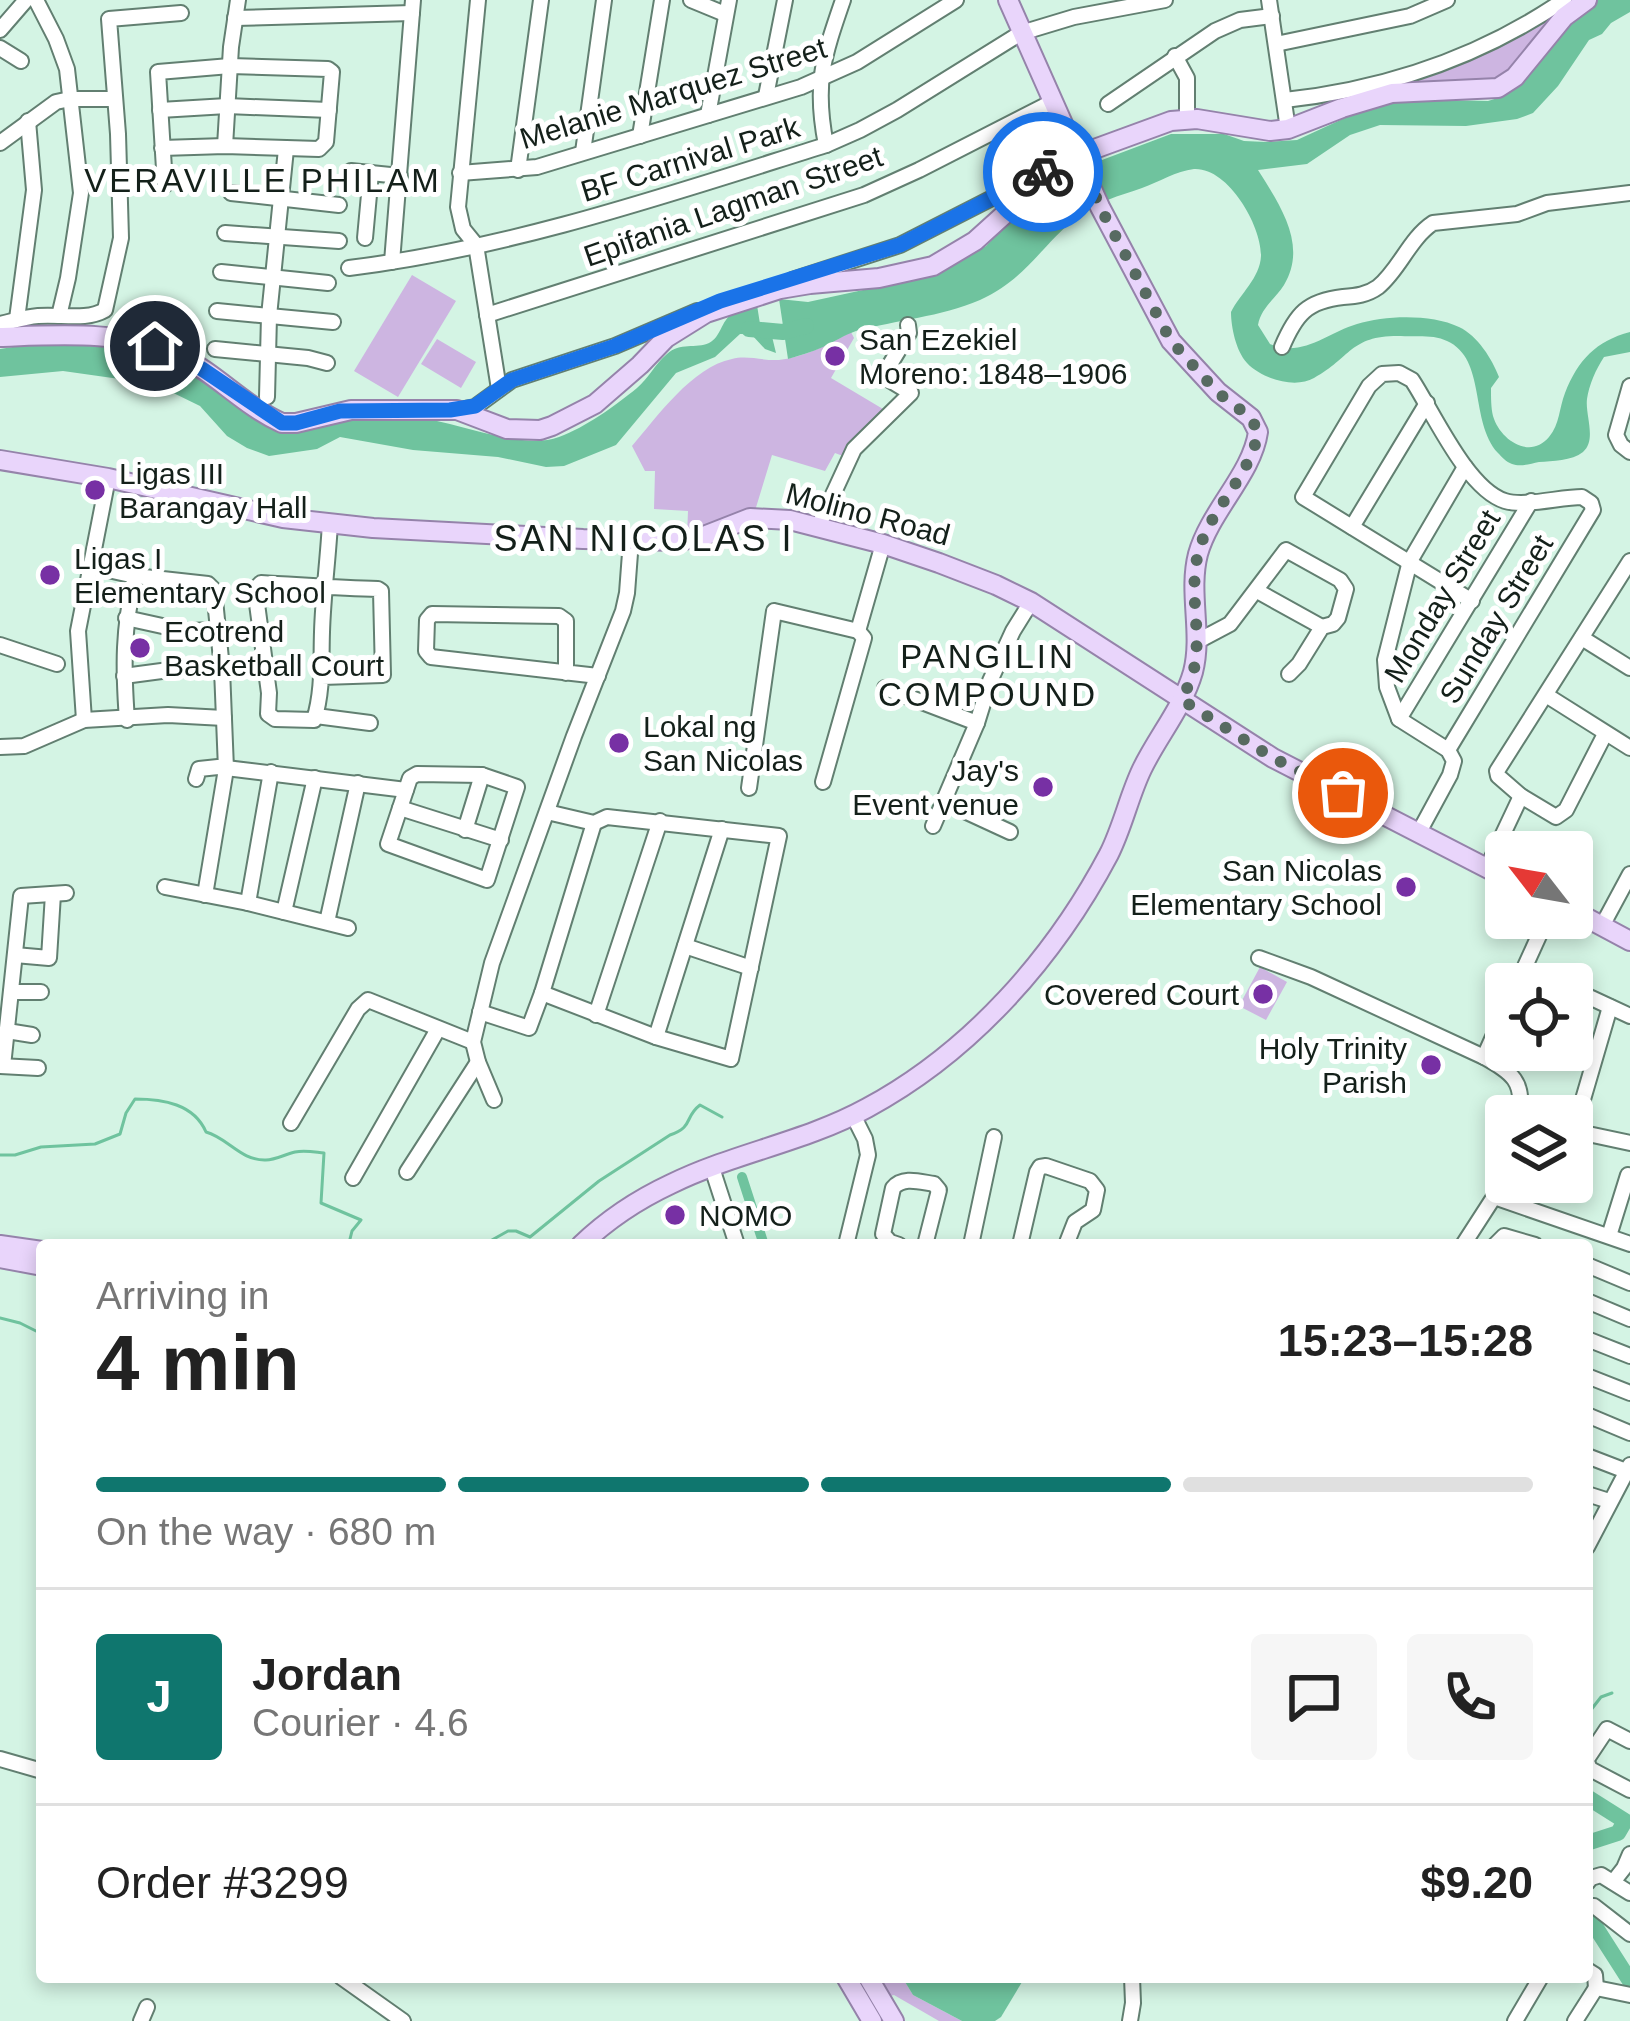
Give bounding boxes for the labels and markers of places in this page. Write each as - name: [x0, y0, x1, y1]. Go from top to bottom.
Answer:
- pin: [104, 295, 206, 397]
- place label: San Ezekiel Moreno: 1848–1906: [859, 323, 1128, 390]
- marker: San Ezekiel Moreno: 1848–1906: [822, 343, 848, 369]
- place label: Ligas III Barangay Hall: [119, 457, 307, 524]
- marker: Ligas III Barangay Hall: [82, 477, 108, 503]
- place label: Ligas I Elementary School: [74, 542, 326, 609]
- marker: Ligas I Elementary School: [37, 562, 63, 588]
- place label: Ecotrend Basketball Court: [164, 615, 385, 682]
- marker: Ecotrend Basketball Court: [127, 635, 153, 661]
- place label: Lokal ng San Nicolas: [643, 710, 803, 777]
- marker: Lokal ng San Nicolas: [606, 730, 632, 756]
- pin: [1292, 742, 1394, 844]
- place label: Jay's Event venue: [852, 754, 1019, 821]
- marker: Jay's Event venue: [1030, 774, 1056, 800]
- place label: San Nicolas Elementary School: [1130, 854, 1382, 921]
- marker: San Nicolas Elementary School: [1393, 874, 1419, 900]
- place label: Covered Court: [1044, 978, 1240, 1011]
- marker: Covered Court: [1250, 981, 1276, 1007]
- place label: Holy Trinity Parish: [1259, 1032, 1407, 1099]
- marker: Holy Trinity Parish: [1418, 1052, 1444, 1078]
- place label: NOMO: [699, 1199, 792, 1232]
- marker: NOMO: [662, 1202, 688, 1228]

